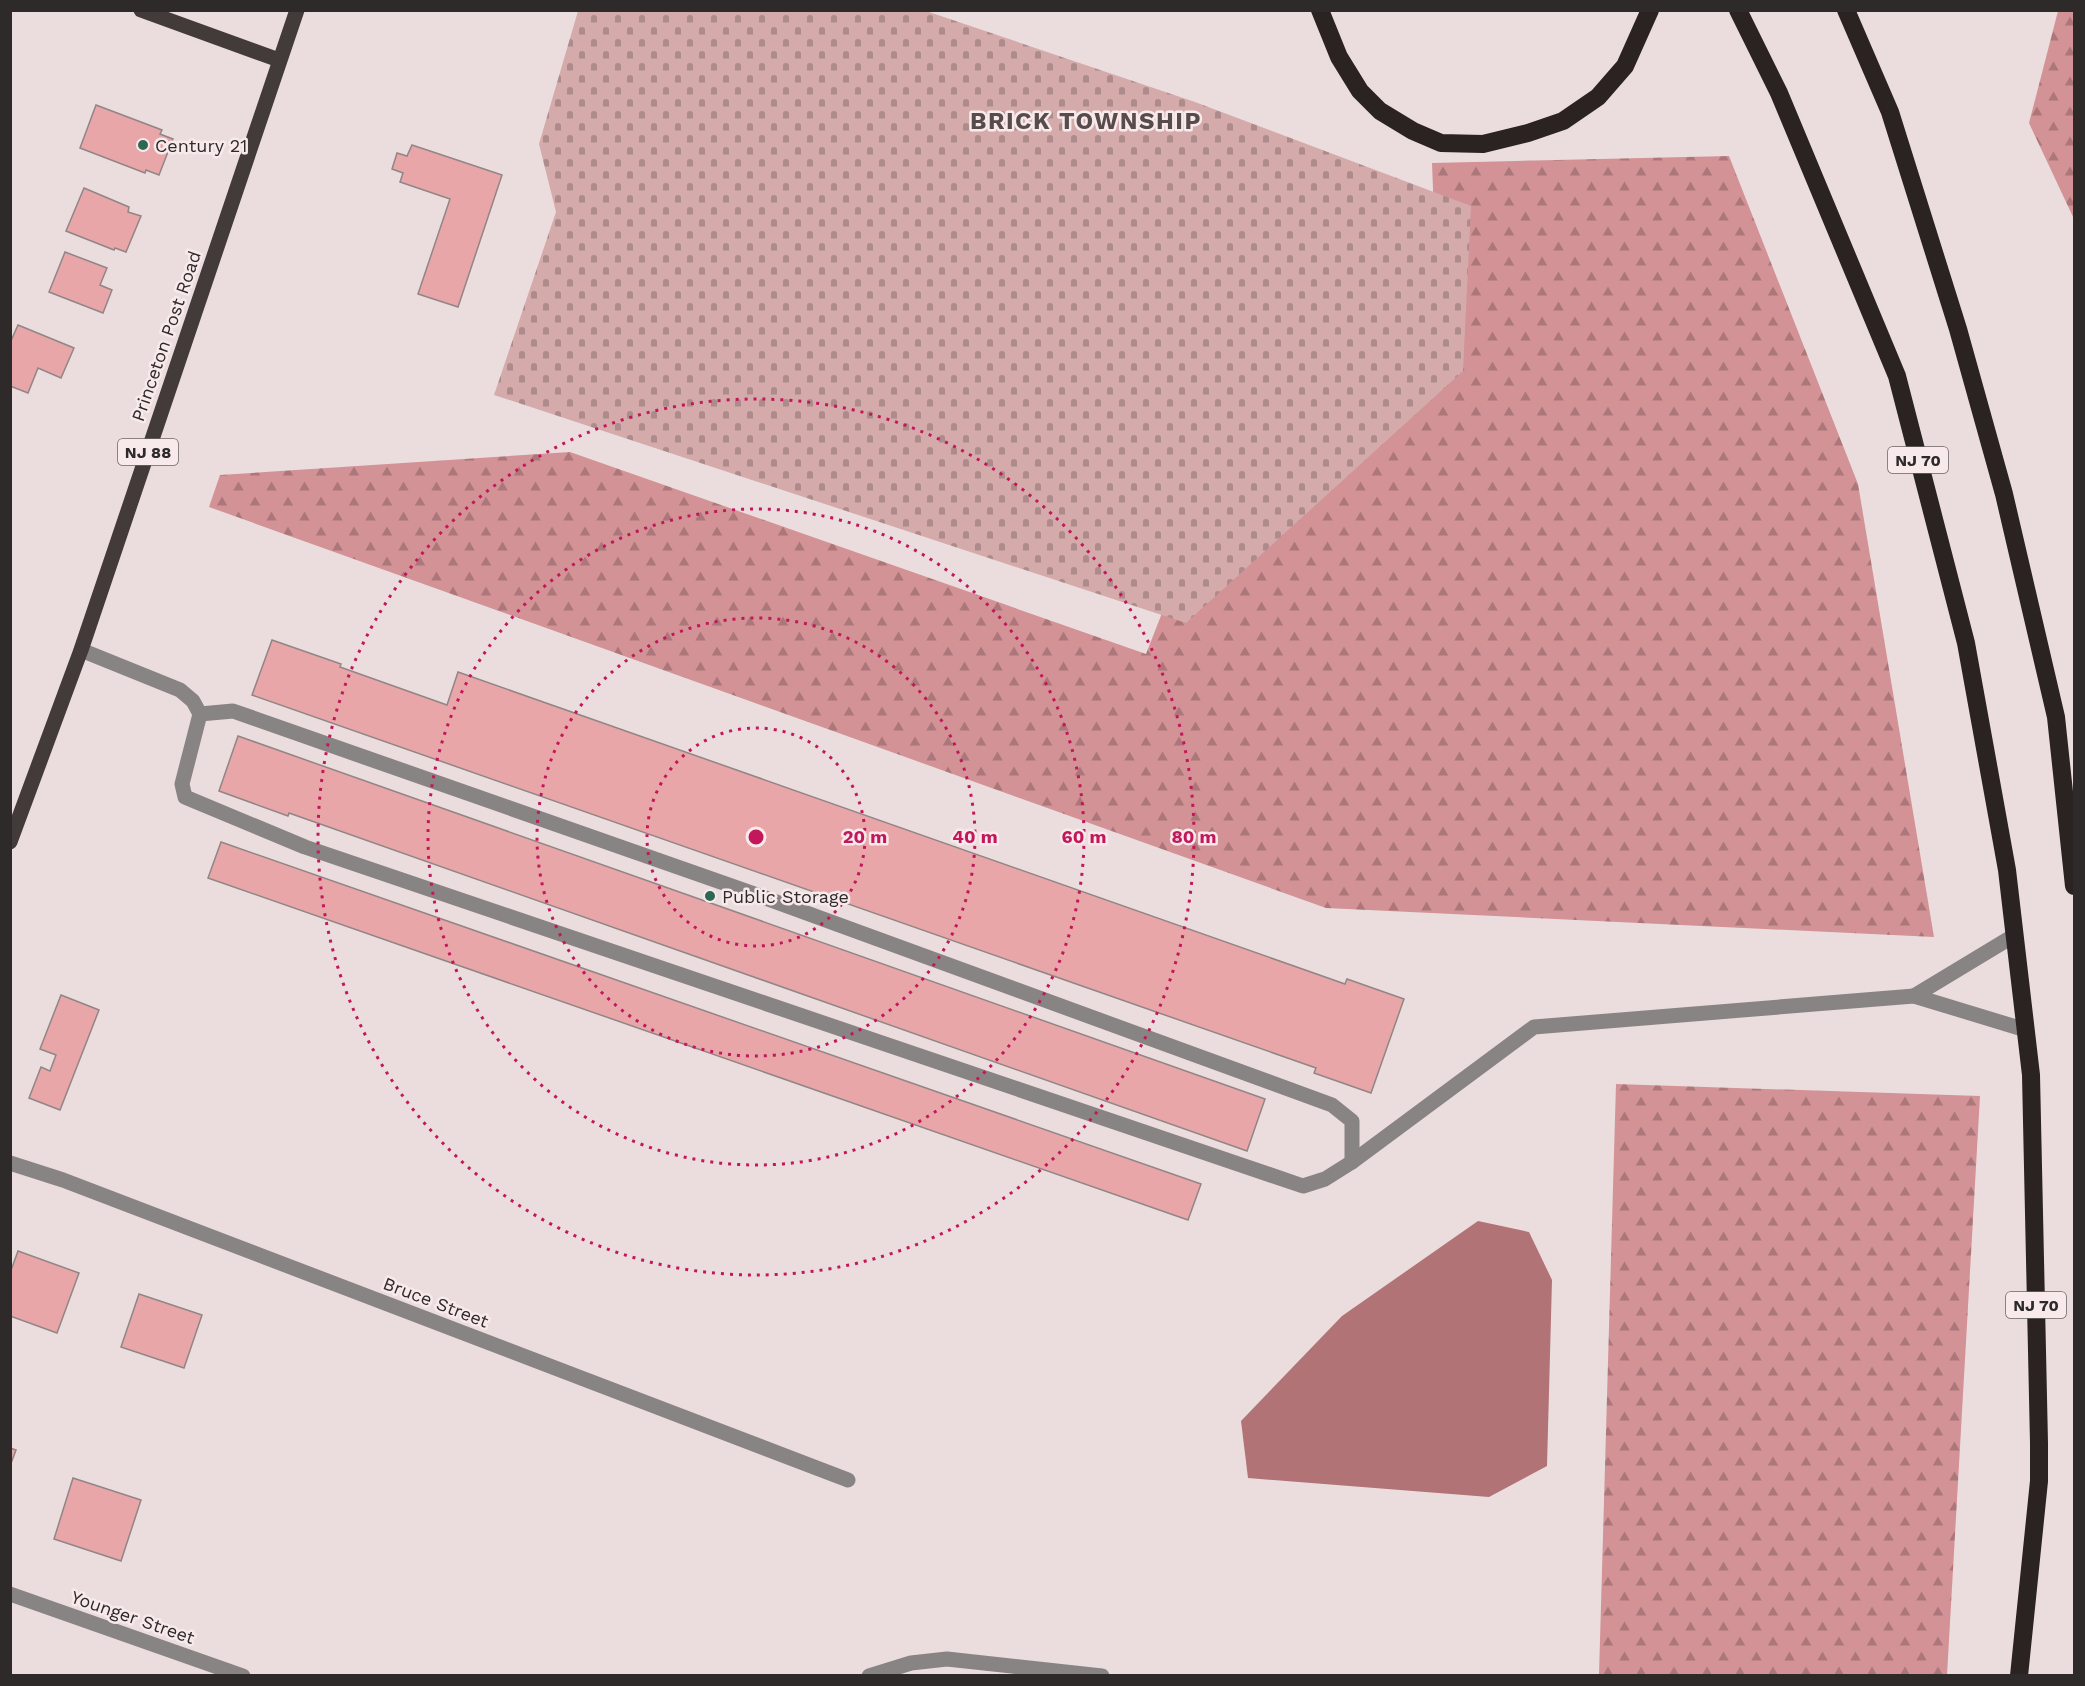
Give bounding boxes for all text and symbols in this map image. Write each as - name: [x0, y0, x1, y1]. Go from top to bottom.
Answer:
- district label: BRICK TOWNSHIP: [970, 107, 1202, 135]
- place label: Century 21: [155, 135, 247, 156]
- marker: Century 21: [136, 138, 150, 152]
- street label: Princeton Post Road: [127, 248, 205, 424]
- road number: NJ 88: [118, 439, 178, 465]
- road number: NJ 70: [1888, 447, 1948, 473]
- text: 20 m: [843, 826, 887, 847]
- text: 40 m: [952, 826, 998, 847]
- text: 60 m: [1062, 826, 1106, 847]
- text: 80 m: [1172, 826, 1216, 847]
- centre of rings: [746, 827, 766, 847]
- place label: Public Storage: [722, 886, 849, 907]
- marker: Public Storage: [703, 889, 717, 903]
- street label: Bruce Street: [380, 1272, 492, 1332]
- road number: NJ 70: [2006, 1292, 2066, 1318]
- street label: Younger Street: [68, 1586, 198, 1648]

